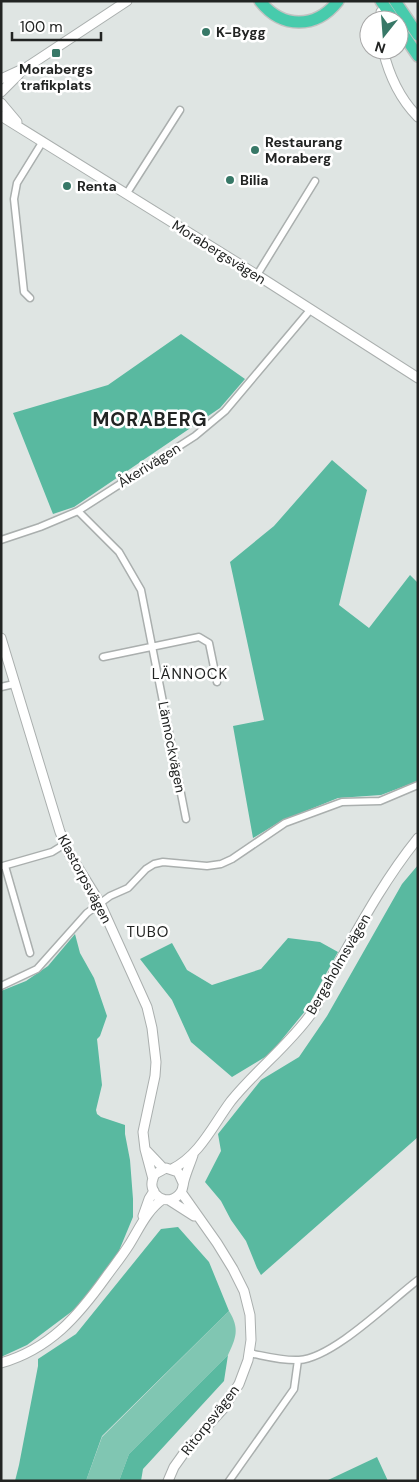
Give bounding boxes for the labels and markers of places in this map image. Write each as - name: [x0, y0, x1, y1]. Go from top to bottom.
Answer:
- place label: K-Bygg: [216, 23, 266, 41]
- marker: K-Bygg: [200, 26, 212, 38]
- marker: Morabergs trafikplats: [50, 47, 62, 59]
- place label: Morabergs trafikplats: [19, 60, 93, 94]
- place label: Restaurang Moraberg: [265, 133, 343, 167]
- marker: Restaurang Moraberg: [249, 144, 261, 156]
- place label: Bilia: [240, 171, 269, 189]
- marker: Bilia: [224, 174, 236, 186]
- place label: Renta: [77, 177, 117, 195]
- marker: Renta: [61, 180, 73, 192]

